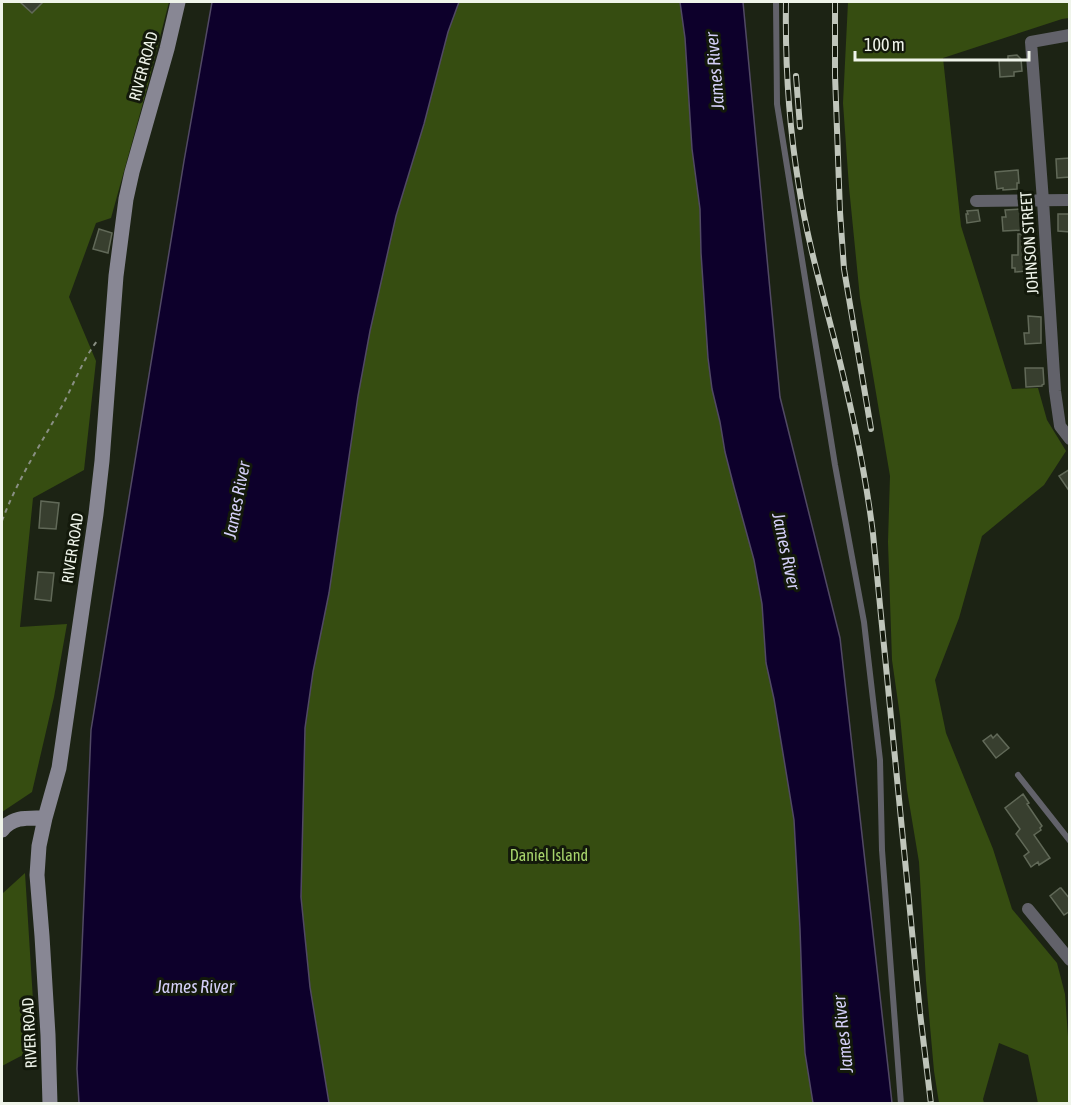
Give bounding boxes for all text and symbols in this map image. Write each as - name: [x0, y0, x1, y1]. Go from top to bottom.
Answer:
- scale bar: [855, 24, 1029, 62]
- street label: RIVER ROAD: [125, 29, 161, 103]
- water label: James River: [701, 31, 728, 112]
- text: 100 m: [864, 34, 905, 55]
- street label: JOHNSON STREET: [1016, 191, 1042, 295]
- water label: James River: [219, 459, 254, 541]
- water label: James River: [768, 510, 805, 592]
- street label: RIVER ROAD: [58, 512, 86, 584]
- park label: Daniel Island: [510, 846, 588, 864]
- water label: James River: [155, 976, 235, 997]
- water label: James River: [828, 994, 857, 1075]
- street label: RIVER ROAD: [18, 997, 40, 1069]

